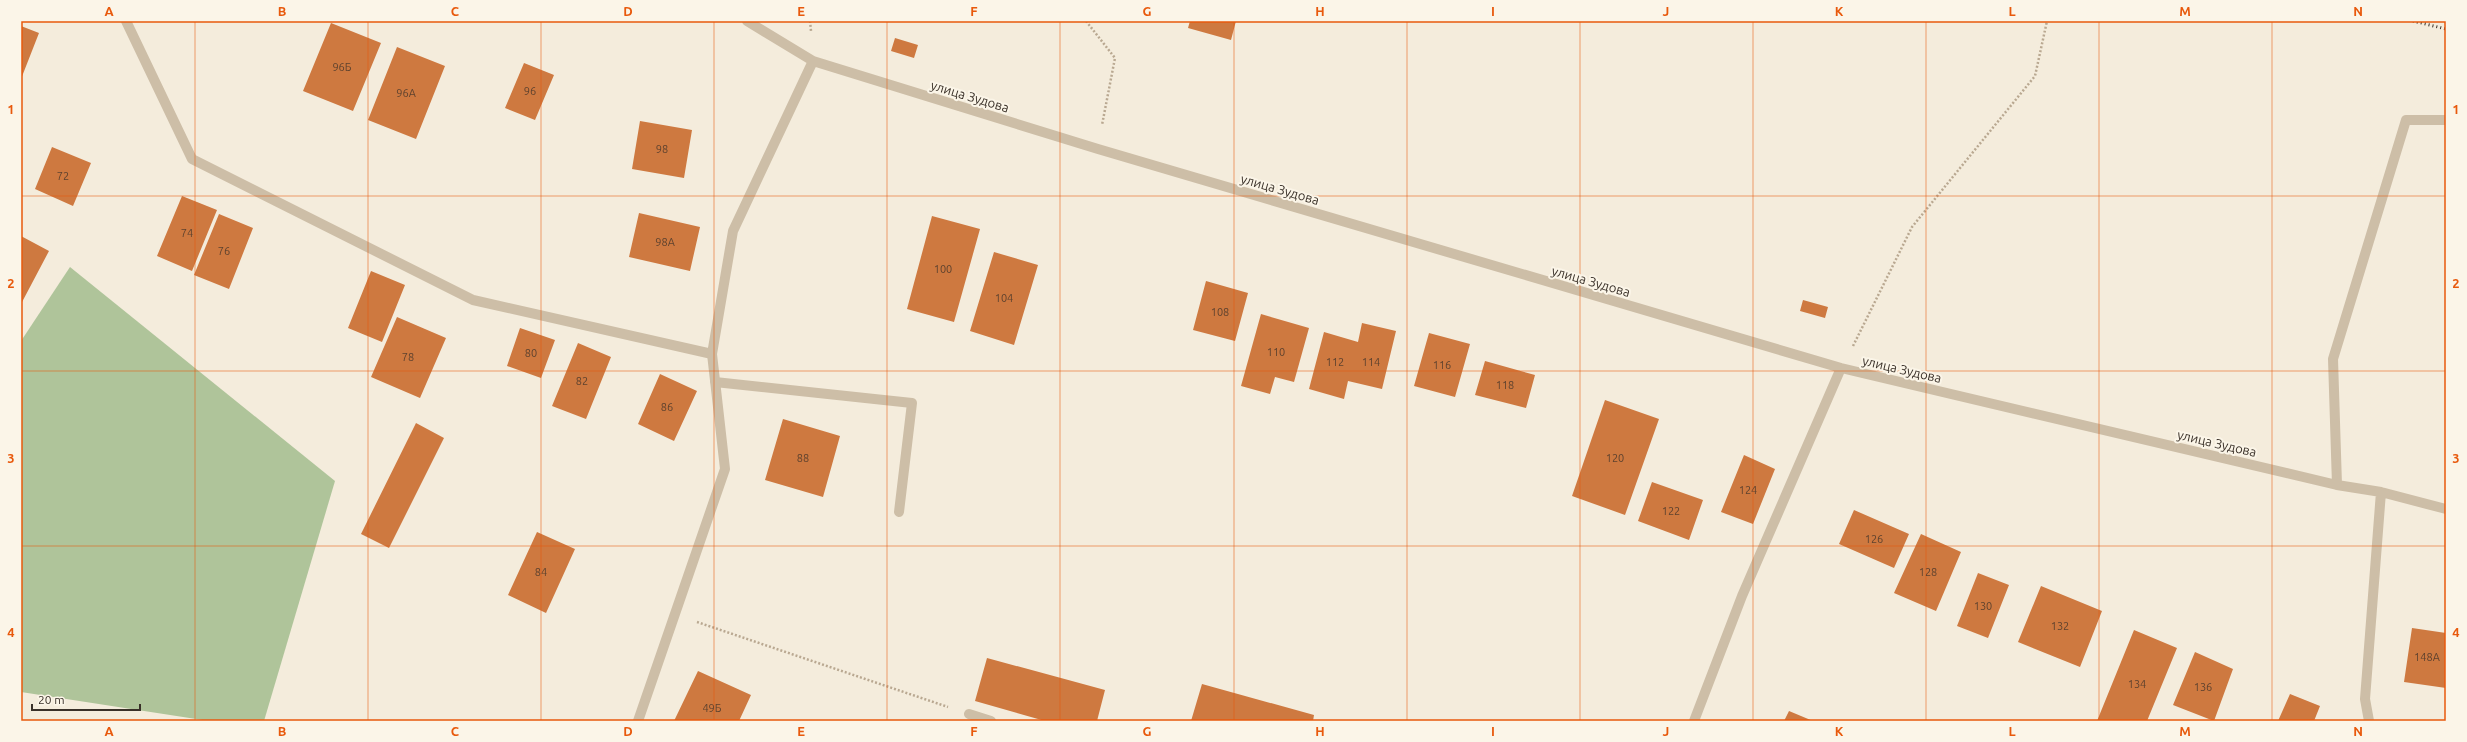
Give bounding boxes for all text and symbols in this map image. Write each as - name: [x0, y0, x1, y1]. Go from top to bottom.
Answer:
- text: A: [104, 4, 114, 18]
- text: B: [278, 4, 287, 18]
- text: C: [451, 4, 460, 18]
- text: D: [623, 4, 633, 18]
- text: E: [797, 4, 805, 18]
- text: F: [970, 4, 978, 18]
- text: G: [1143, 4, 1152, 18]
- text: H: [1315, 4, 1325, 18]
- text: I: [1491, 4, 1495, 18]
- text: J: [1663, 4, 1669, 18]
- text: K: [1835, 4, 1844, 18]
- text: L: [2008, 4, 2016, 18]
- text: M: [2179, 4, 2191, 18]
- text: N: [2353, 4, 2363, 18]
- house number: 96Б: [332, 61, 352, 73]
- street label: улица Зудова: [929, 77, 1011, 115]
- house number: 96: [524, 85, 536, 97]
- house number: 96А: [396, 87, 417, 99]
- text: 1: [7, 102, 15, 116]
- text: 1: [2452, 102, 2460, 116]
- house number: 98: [656, 143, 668, 155]
- house number: 72: [57, 170, 69, 182]
- street label: улица Зудова: [1239, 171, 1321, 207]
- house number: 74: [181, 227, 193, 239]
- house number: 98А: [655, 236, 676, 248]
- house number: 76: [218, 245, 230, 257]
- house number: 100: [934, 263, 952, 275]
- street label: улица Зудова: [1550, 263, 1632, 299]
- text: 2: [7, 276, 15, 290]
- text: 2: [2452, 276, 2460, 290]
- house number: 104: [995, 292, 1013, 304]
- house number: 108: [1211, 306, 1229, 318]
- house number: 110: [1267, 346, 1285, 358]
- house number: 80: [525, 347, 537, 359]
- house number: 78: [402, 351, 414, 363]
- street label: улица Зудова: [1861, 353, 1943, 385]
- house number: 112: [1326, 356, 1344, 368]
- house number: 114: [1362, 356, 1380, 368]
- house number: 116: [1433, 359, 1451, 371]
- house number: 82: [576, 375, 588, 387]
- house number: 118: [1496, 379, 1514, 391]
- house number: 86: [661, 401, 673, 413]
- street label: улица Зудова: [2176, 427, 2258, 459]
- text: 3: [7, 451, 15, 465]
- text: 3: [2452, 451, 2460, 465]
- house number: 88: [797, 452, 809, 464]
- house number: 120: [1606, 452, 1624, 464]
- house number: 124: [1739, 484, 1757, 496]
- house number: 122: [1662, 505, 1680, 517]
- house number: 126: [1865, 533, 1883, 545]
- house number: 84: [535, 566, 547, 578]
- house number: 128: [1919, 566, 1937, 578]
- house number: 130: [1974, 600, 1992, 612]
- house number: 132: [2051, 620, 2069, 632]
- text: 4: [7, 625, 15, 639]
- text: 4: [2452, 625, 2460, 639]
- house number: 148А: [2414, 651, 2441, 663]
- house number: 134: [2128, 678, 2146, 690]
- house number: 136: [2194, 681, 2212, 693]
- scale bar: [32, 686, 140, 712]
- text: 20 m: [38, 693, 65, 706]
- house number: 49Б: [702, 702, 722, 714]
- text: A: [104, 724, 114, 738]
- text: B: [278, 724, 287, 738]
- text: C: [451, 724, 460, 738]
- text: D: [623, 724, 633, 738]
- text: E: [797, 724, 805, 738]
- text: F: [970, 724, 978, 738]
- text: G: [1143, 724, 1152, 738]
- text: H: [1315, 724, 1325, 738]
- text: I: [1491, 724, 1495, 738]
- text: J: [1663, 724, 1669, 738]
- text: K: [1835, 724, 1844, 738]
- text: L: [2008, 724, 2016, 738]
- text: M: [2179, 724, 2191, 738]
- text: N: [2353, 724, 2363, 738]

